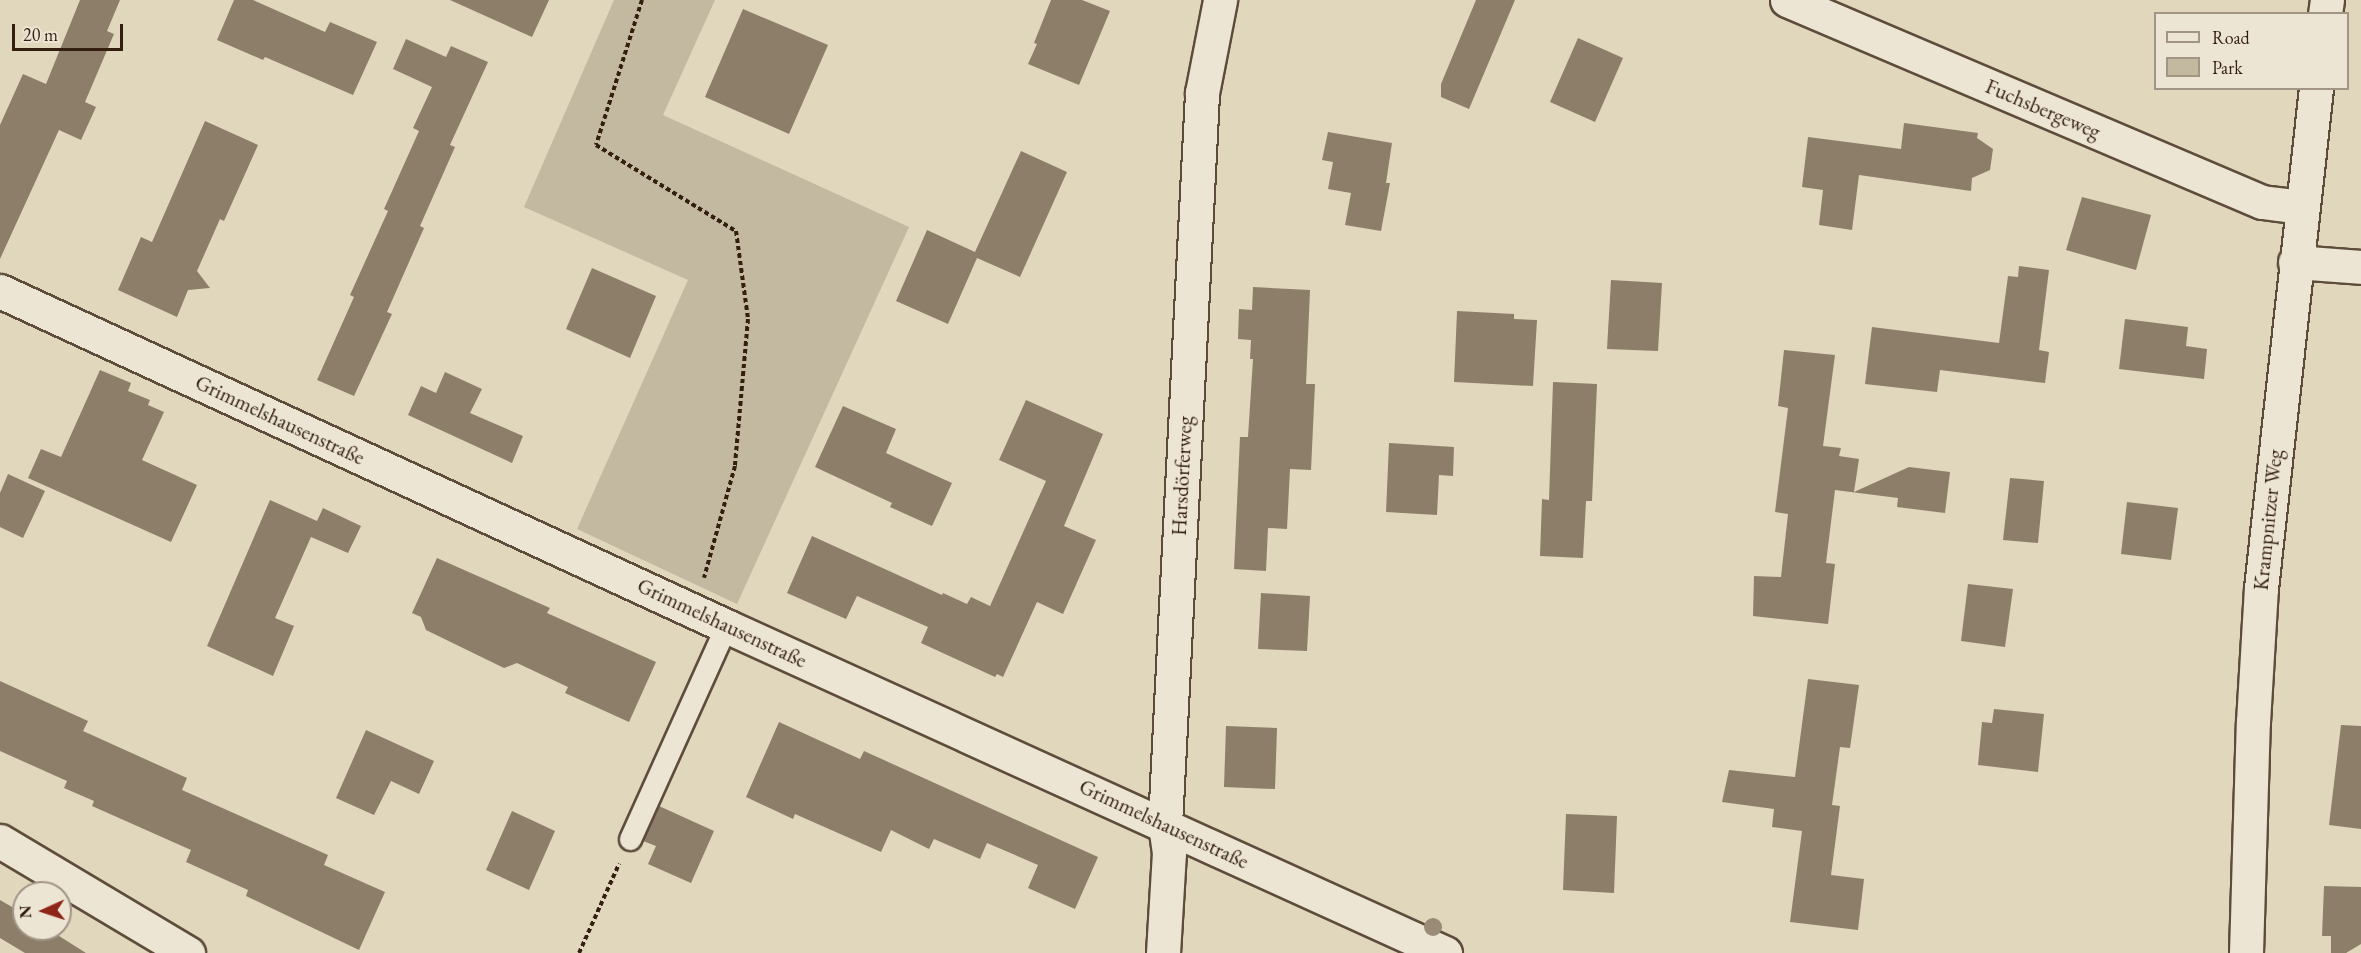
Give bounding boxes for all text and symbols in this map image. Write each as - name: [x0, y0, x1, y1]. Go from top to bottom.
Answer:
- scale bar: [15, 12, 126, 50]
- legend: [2154, 12, 2349, 90]
- text: 20 m: [23, 23, 58, 46]
- text: Road: [2212, 26, 2250, 49]
- text: Park: [2212, 56, 2243, 79]
- street label: Fuchsbergeweg: [1982, 73, 2104, 145]
- street label: Grimmelshausenstraße: [191, 370, 369, 470]
- street label: Harsdörferweg: [1166, 416, 1198, 536]
- street label: Krampnitzer Weg: [2248, 448, 2288, 592]
- street label: Grimmelshausenstraße: [633, 573, 811, 673]
- street label: Grimmelshausenstraße: [1075, 774, 1253, 874]
- north arrow: [12, 881, 72, 941]
- text: N: [15, 905, 36, 919]

